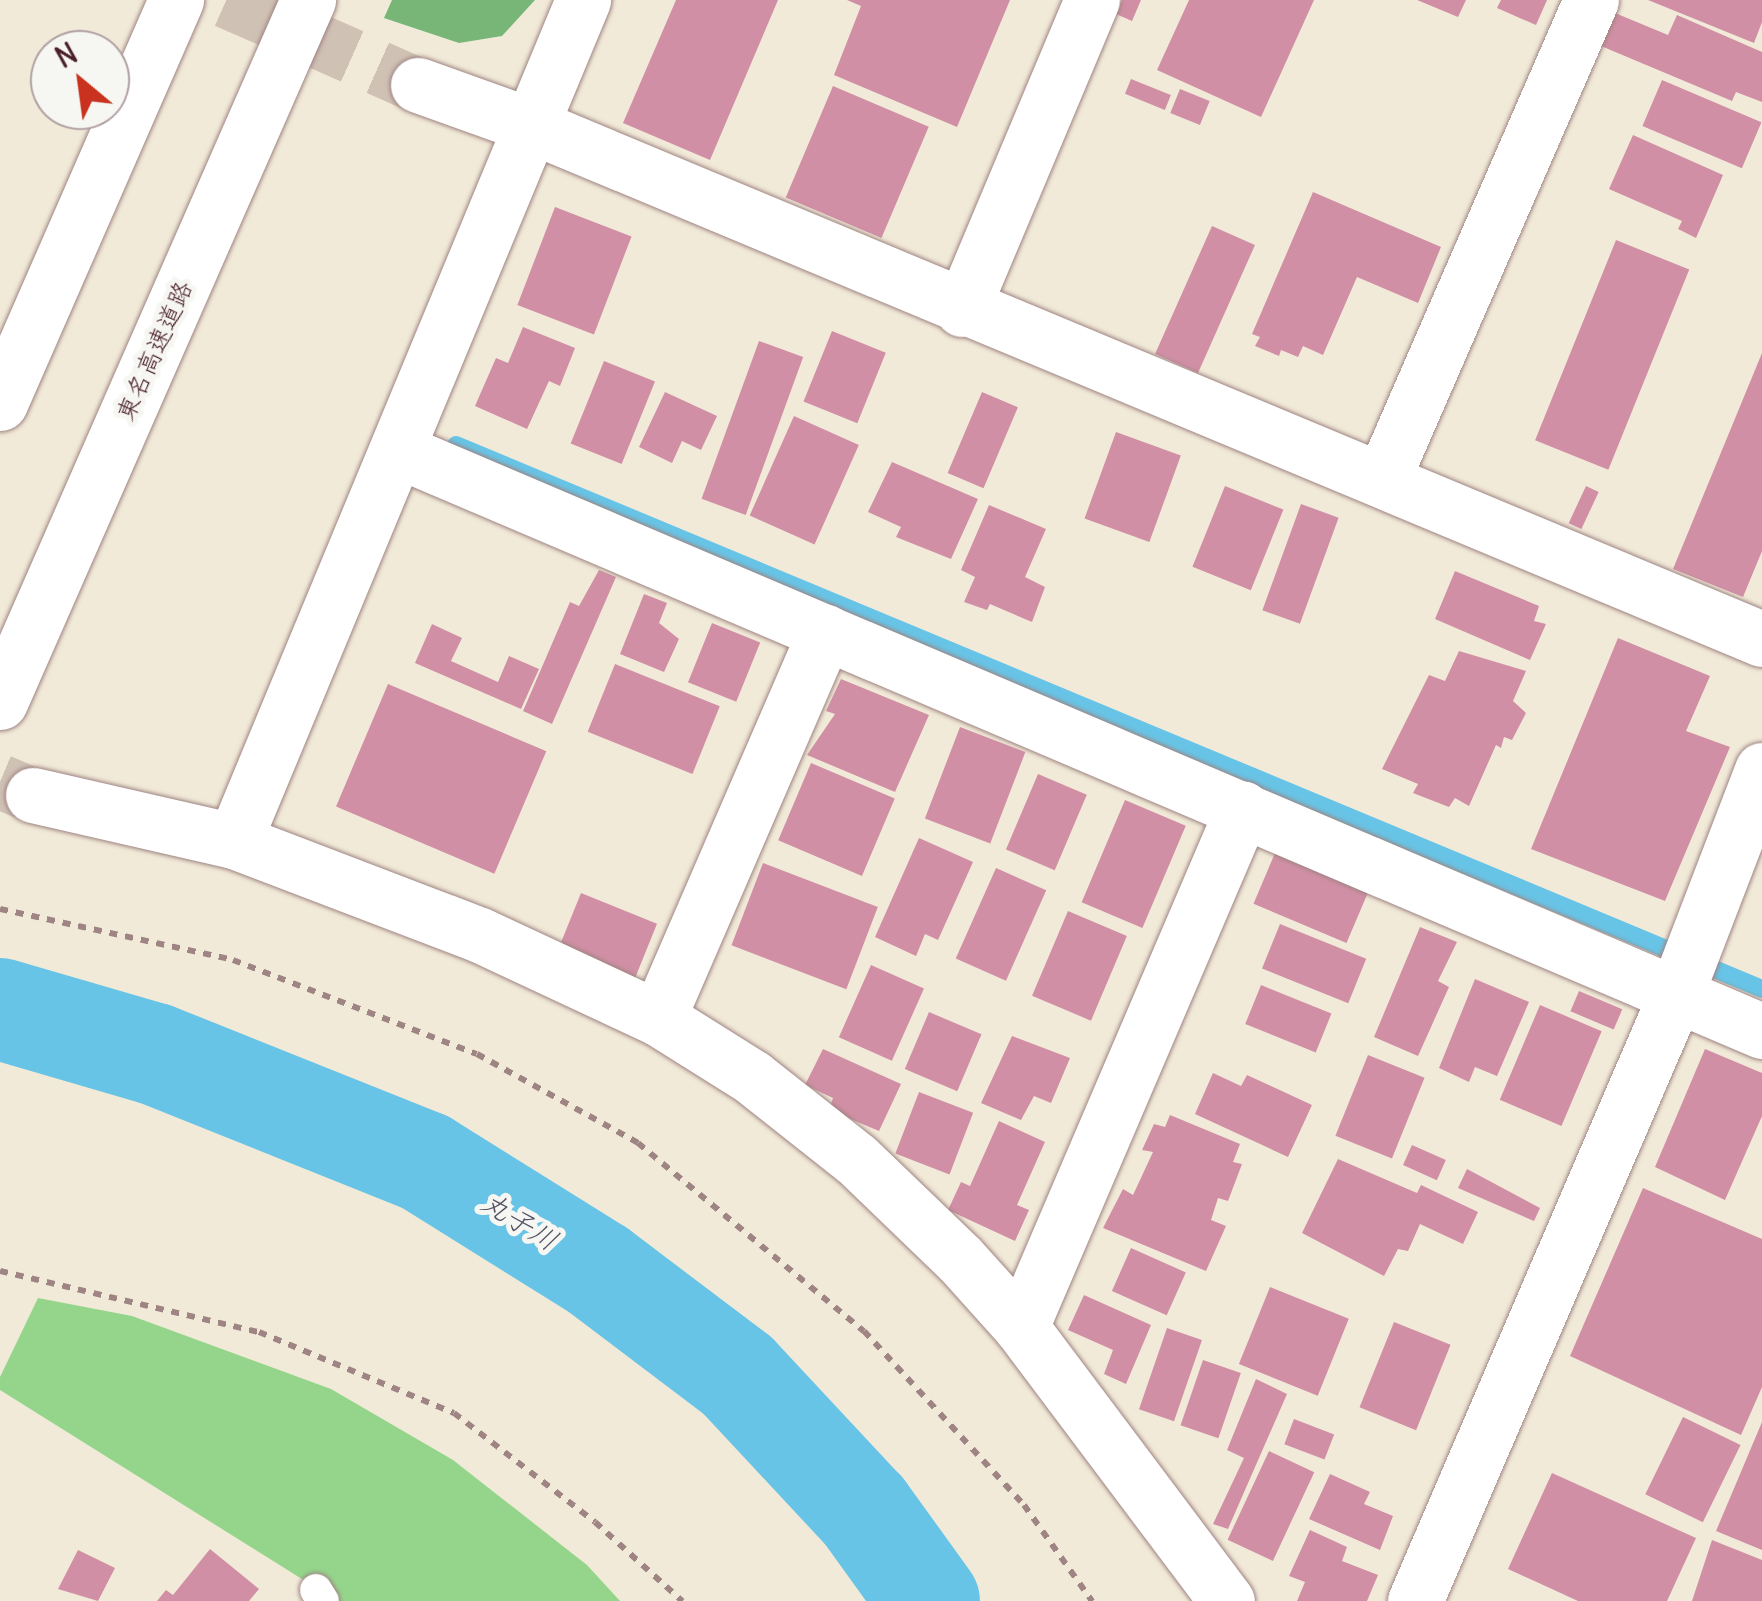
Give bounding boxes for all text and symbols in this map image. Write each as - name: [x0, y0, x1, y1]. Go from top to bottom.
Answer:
- north arrow: [30, 30, 130, 130]
- text: N: [49, 35, 84, 76]
- street label: 東名高速道路: [110, 276, 198, 426]
- water label: 丸子川: [475, 1184, 565, 1258]

